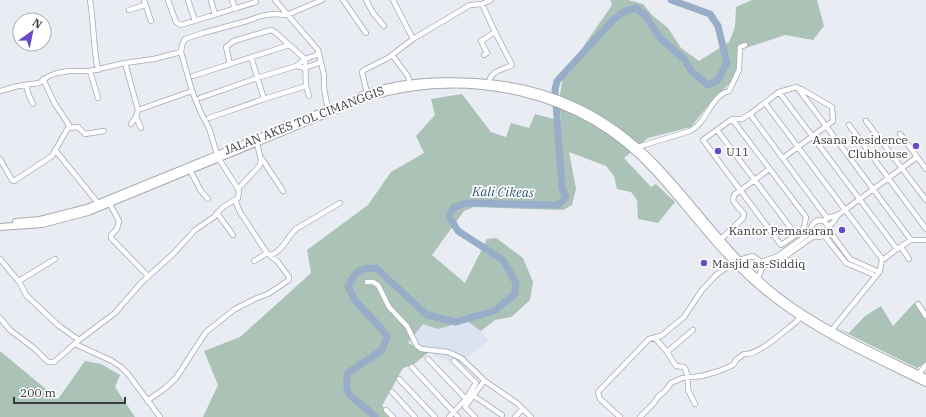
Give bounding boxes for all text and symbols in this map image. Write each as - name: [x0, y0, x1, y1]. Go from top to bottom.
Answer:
- north arrow: [12, 12, 52, 52]
- text: N: [30, 15, 45, 32]
- street label: JALAN AKES TOL CIMANGGIS: [222, 82, 386, 158]
- place label: Asana Residence Clubhouse: [813, 132, 908, 161]
- marker: Asana Residence Clubhouse: [911, 141, 921, 151]
- place label: U11: [726, 144, 749, 159]
- marker: U11: [713, 146, 723, 156]
- water label: Kali Cikeas: [471, 183, 534, 201]
- place label: Kantor Pemasaran: [729, 223, 834, 238]
- marker: Kantor Pemasaran: [837, 225, 847, 235]
- place label: Masjid as-Siddiq: [712, 256, 806, 271]
- marker: Masjid as-Siddiq: [699, 258, 709, 268]
- scale bar: [14, 379, 125, 405]
- text: 200 m: [20, 385, 56, 400]

